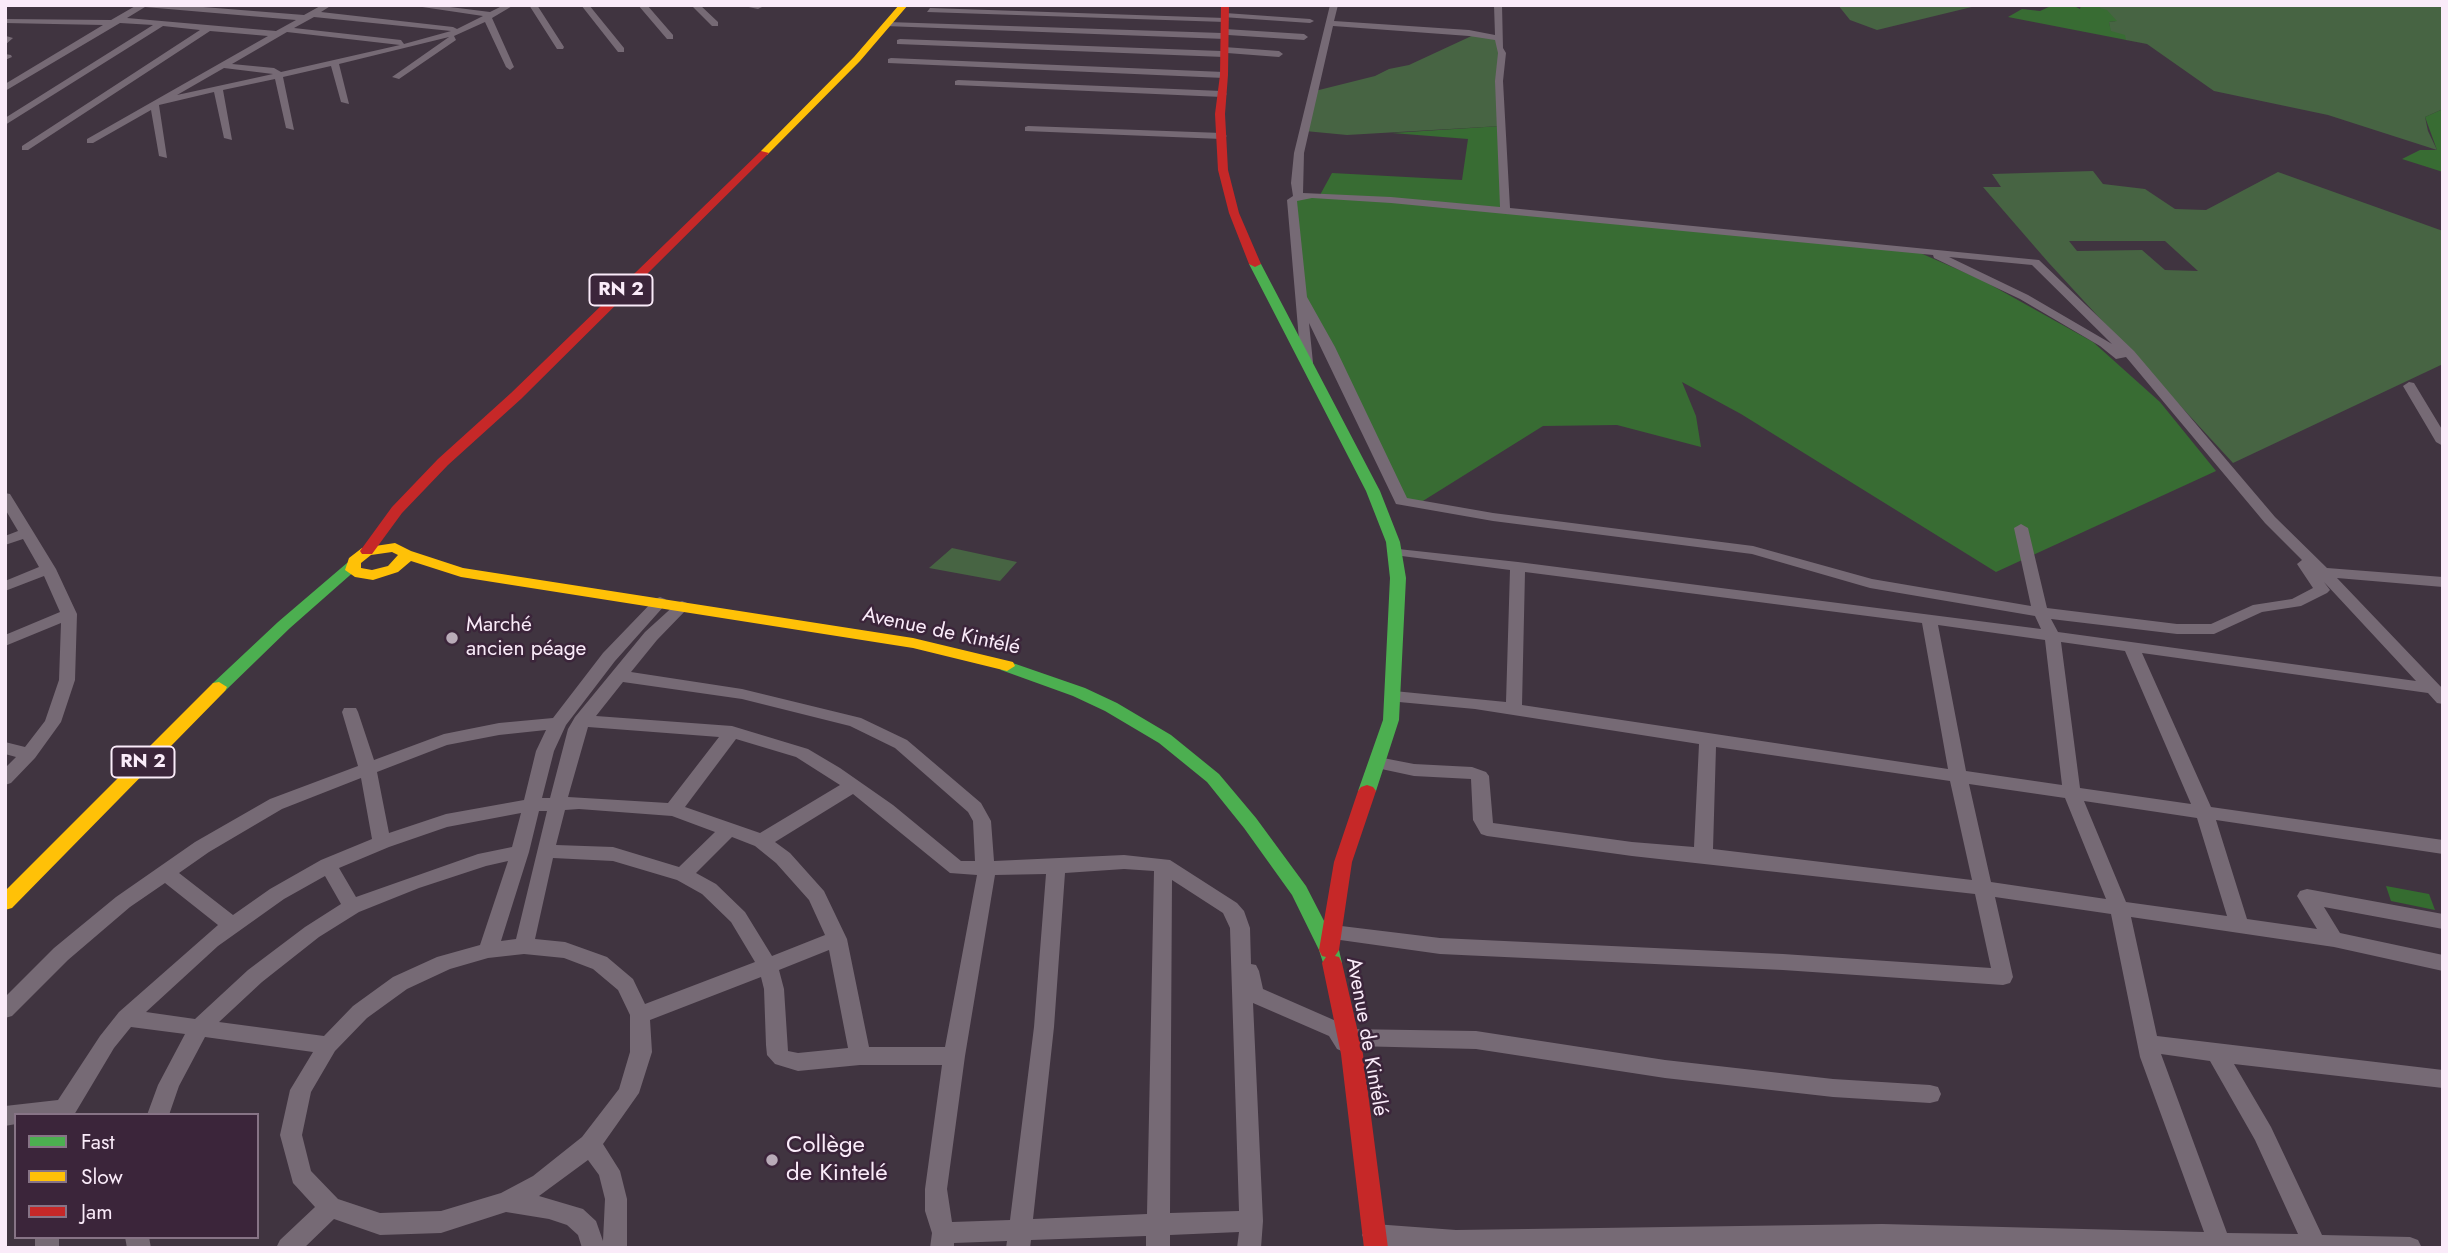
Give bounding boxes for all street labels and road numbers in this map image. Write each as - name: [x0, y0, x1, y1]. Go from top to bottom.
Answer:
- road number: RN 2: [590, 274, 652, 306]
- street label: Avenue de Kintélé: [860, 603, 1022, 661]
- road number: RN 2: [111, 747, 174, 778]
- street label: Avenue de Kintélé: [1340, 956, 1392, 1118]

